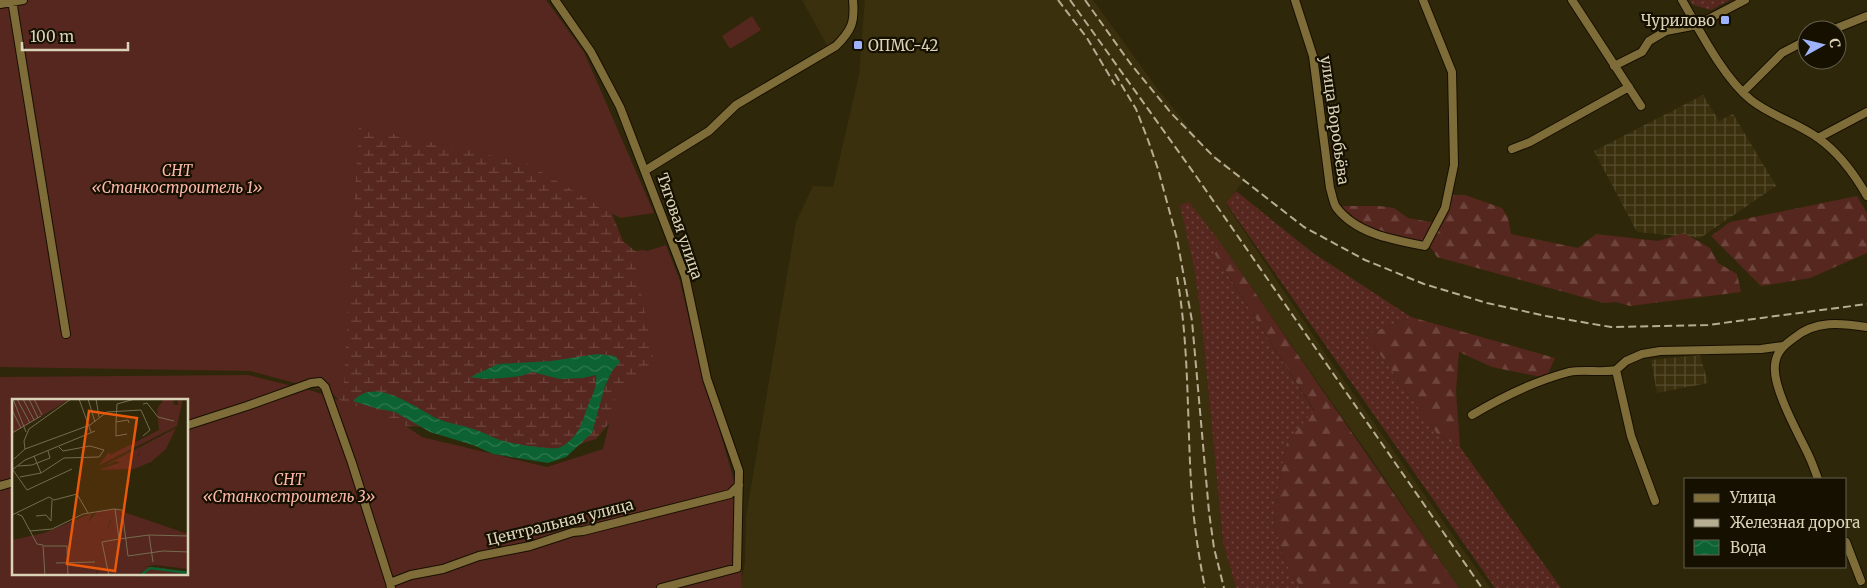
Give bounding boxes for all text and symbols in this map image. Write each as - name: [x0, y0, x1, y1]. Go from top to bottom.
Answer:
- place label: Чурилово: [1641, 11, 1715, 30]
- marker: Чурилово: [1719, 14, 1731, 26]
- scale bar: [22, 20, 129, 52]
- north arrow: [1797, 20, 1847, 70]
- text: 100 m: [30, 27, 74, 46]
- place label: ОПМС-42: [868, 36, 938, 55]
- text: С: [1825, 37, 1844, 49]
- marker: ОПМС-42: [852, 39, 864, 51]
- street label: улица Воробьёва: [1317, 54, 1353, 186]
- park label: СНТ «Станкостроитель 1»: [91, 161, 263, 197]
- street label: Тяговая улица: [653, 170, 707, 282]
- inset map: [12, 399, 189, 576]
- park label: СНТ «Станкостроитель 3»: [203, 470, 375, 506]
- legend: [1684, 478, 1847, 568]
- text: Улица: [1729, 488, 1776, 507]
- street label: Центральная улица: [485, 495, 635, 549]
- text: Железная дорога: [1730, 513, 1860, 532]
- text: Вода: [1730, 538, 1766, 557]

